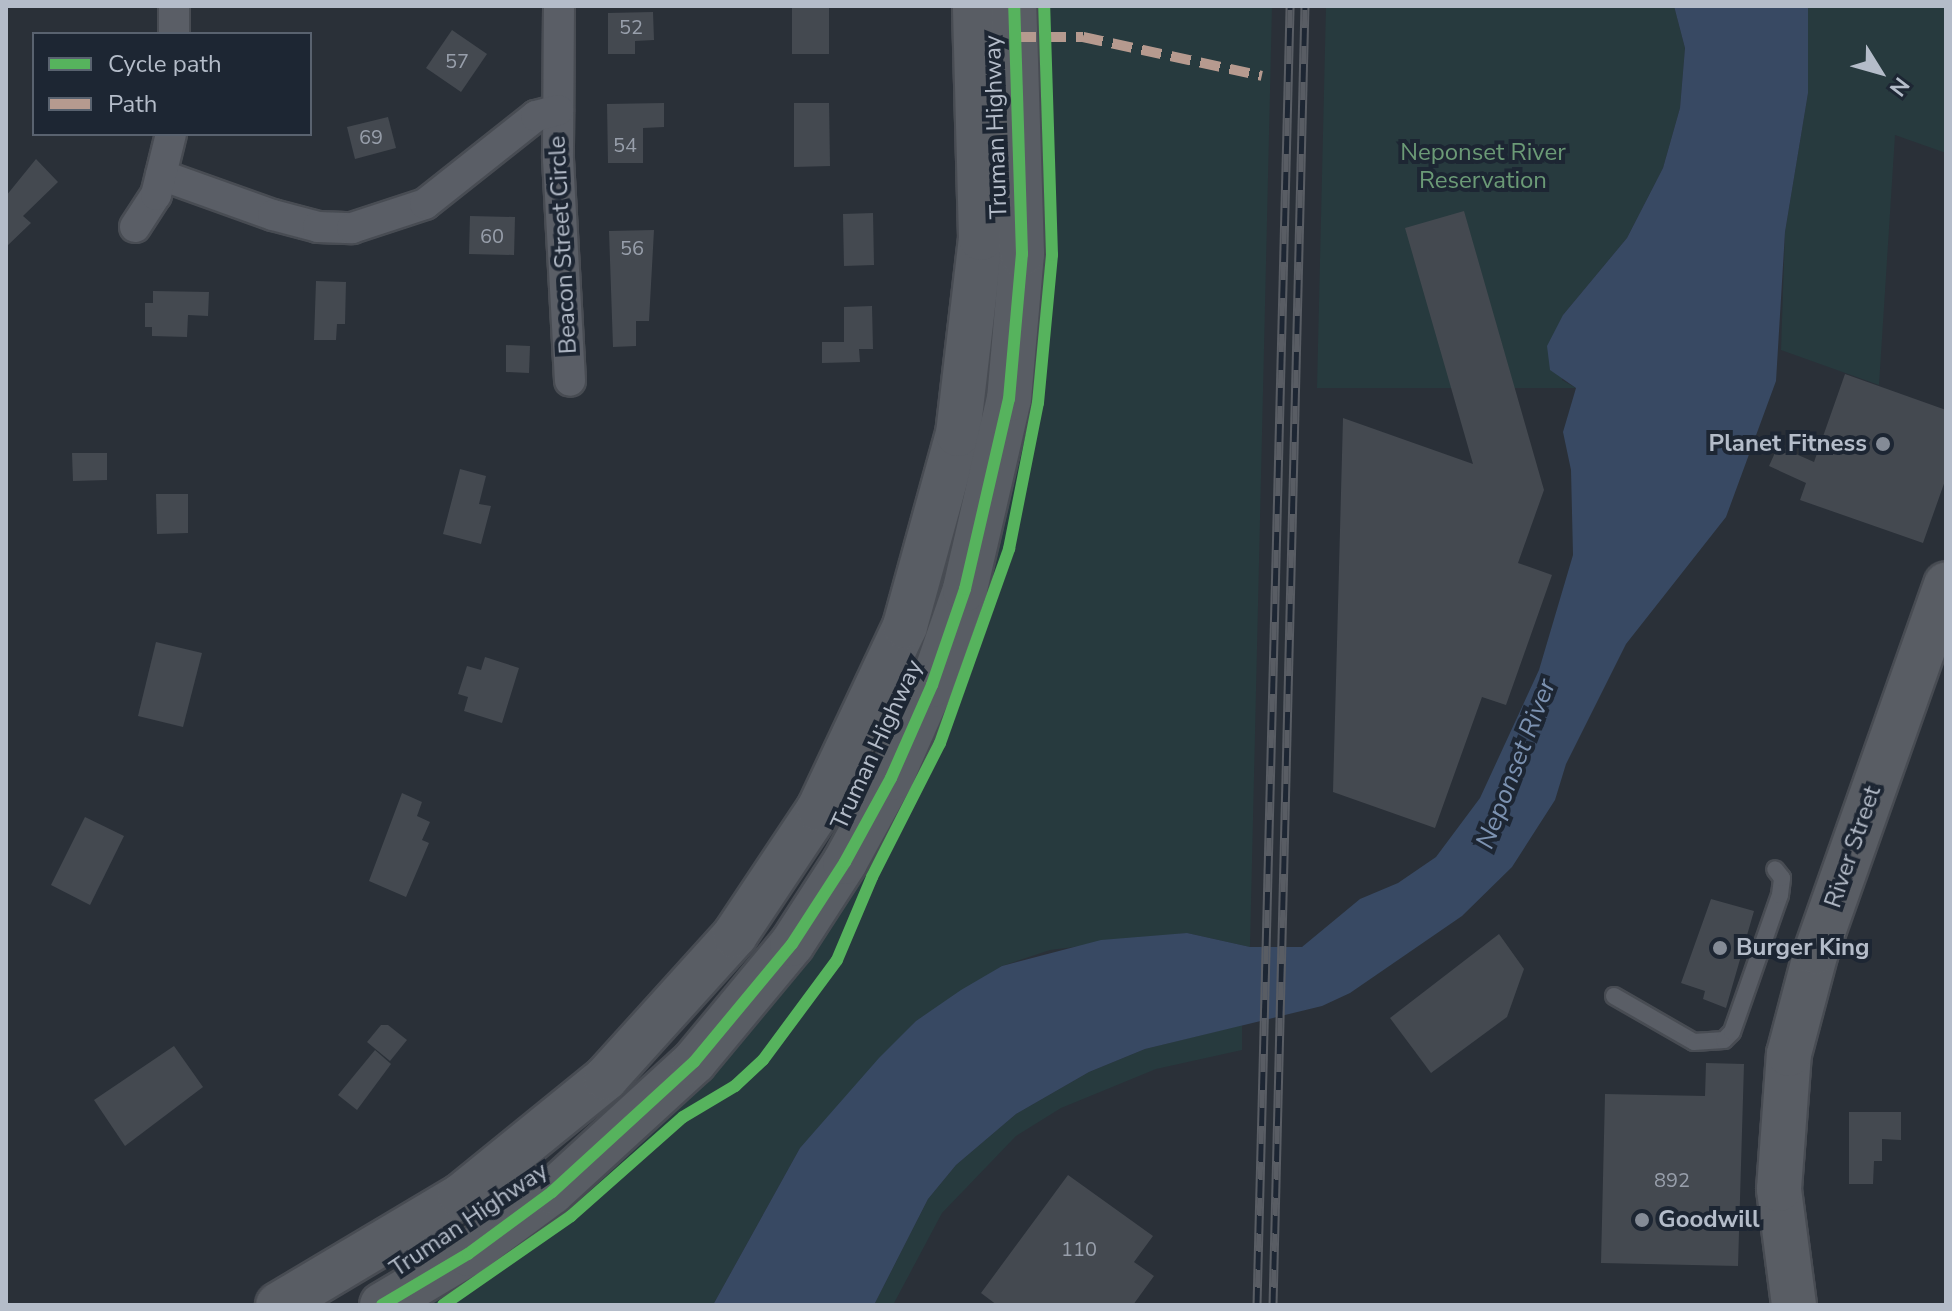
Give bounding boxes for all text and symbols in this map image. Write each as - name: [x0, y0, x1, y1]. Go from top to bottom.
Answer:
- house number: 52: [619, 15, 643, 39]
- legend: [32, 32, 312, 136]
- north arrow: [1840, 32, 1920, 112]
- street label: Truman Highway: [978, 35, 1014, 219]
- text: Cycle path: [108, 48, 222, 80]
- house number: 57: [445, 49, 469, 73]
- text: N: [1882, 71, 1916, 102]
- text: Path: [108, 88, 157, 120]
- house number: 69: [359, 125, 383, 149]
- house number: 54: [613, 133, 637, 157]
- street label: Beacon Street Circle: [543, 135, 583, 355]
- park label: Neponset River Reservation: [1400, 139, 1566, 195]
- house number: 60: [480, 224, 504, 248]
- house number: 56: [620, 236, 644, 260]
- place label: Planet Fitness: [1709, 430, 1867, 458]
- marker: Planet Fitness: [1874, 435, 1892, 453]
- street label: Truman Highway: [825, 656, 929, 834]
- water label: Neponset River: [1469, 675, 1563, 853]
- street label: River Street: [1819, 782, 1887, 912]
- place label: Burger King: [1736, 934, 1870, 962]
- marker: Burger King: [1711, 939, 1729, 957]
- street label: Truman Highway: [385, 1157, 553, 1283]
- house number: 892: [1654, 1168, 1690, 1192]
- place label: Goodwill: [1658, 1206, 1760, 1234]
- marker: Goodwill: [1633, 1211, 1651, 1229]
- house number: 110: [1061, 1237, 1097, 1261]

